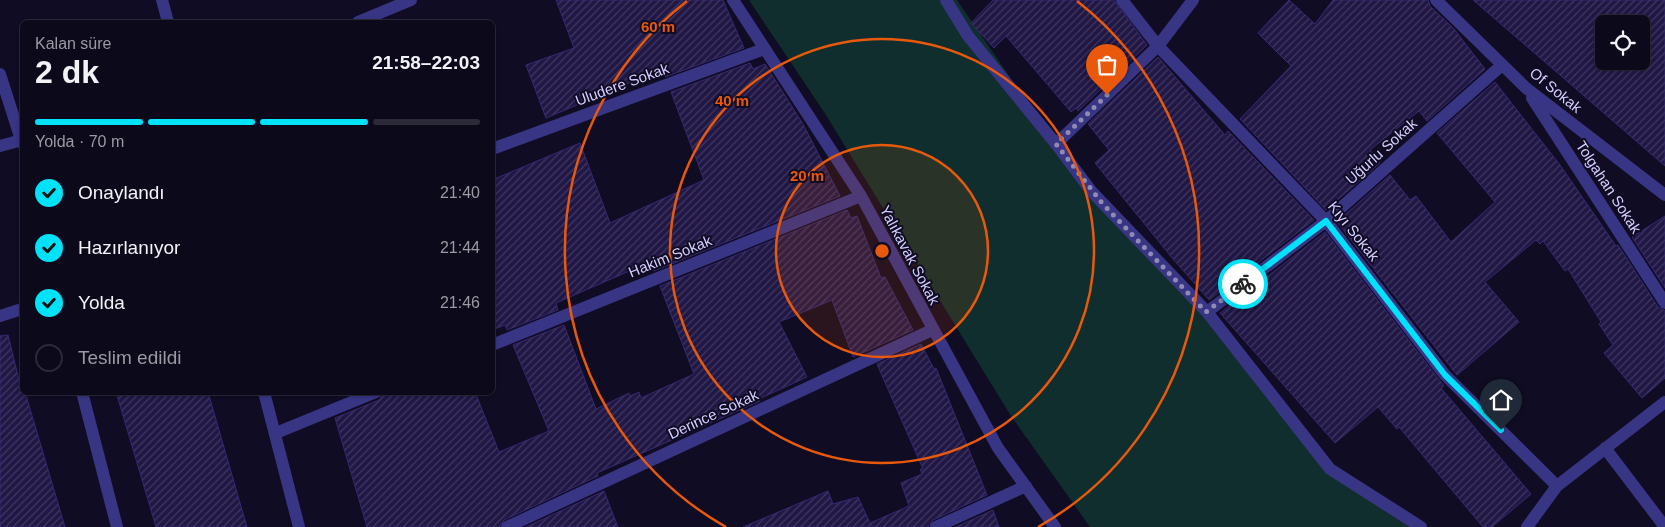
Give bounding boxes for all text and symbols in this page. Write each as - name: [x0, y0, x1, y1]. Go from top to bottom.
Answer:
- map controls: [1595, 15, 1650, 70]
- button: locate: [1595, 15, 1650, 70]
- text: 60 m: [641, 18, 675, 35]
- text: Kalan süre: [35, 35, 112, 52]
- pin: [1086, 44, 1128, 95]
- icon: bag: [1093, 51, 1121, 79]
- text: 21:58–22:03: [372, 52, 480, 73]
- text: 2 dk: [35, 54, 99, 90]
- street label: Uludere Sokak: [573, 59, 672, 109]
- street label: Of Sokak: [1527, 64, 1586, 116]
- text: 40 m: [715, 92, 749, 109]
- street label: Uğurlu Sokak: [1342, 114, 1421, 187]
- text: Yolda · 70 m: [35, 133, 124, 150]
- street label: Tolgahan Sokak: [1573, 138, 1645, 237]
- text: 20 m: [790, 167, 824, 184]
- icon: check: [35, 179, 63, 207]
- text: Onaylandı: [78, 182, 165, 203]
- text: 21:40: [440, 184, 480, 201]
- street label: Kıyı Sokak: [1325, 198, 1383, 265]
- street label: Yalıkavak Sokak: [877, 203, 944, 308]
- street label: Hakim Sokak: [626, 231, 715, 280]
- icon: check: [35, 234, 63, 262]
- text: Hazırlanıyor: [78, 237, 180, 258]
- text: 21:44: [440, 239, 480, 256]
- centre of rings: [873, 242, 891, 260]
- courier: [1218, 259, 1268, 309]
- icon: bike: [1229, 270, 1257, 298]
- icon: check: [35, 289, 63, 317]
- text: Yolda: [78, 292, 125, 313]
- text: 21:46: [440, 294, 480, 311]
- text: Teslim edildi: [78, 347, 181, 368]
- pin: [1480, 379, 1522, 430]
- street label: Derince Sokak: [665, 385, 761, 442]
- icon: home: [1487, 386, 1515, 414]

